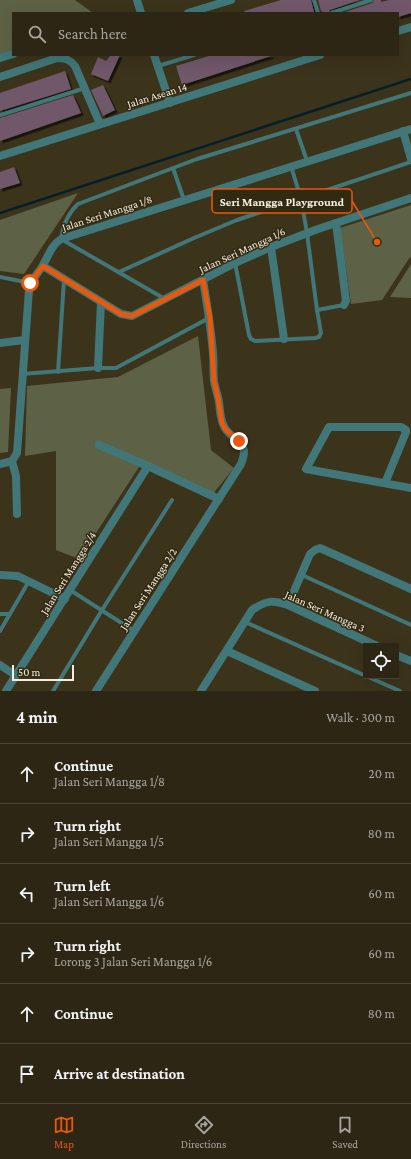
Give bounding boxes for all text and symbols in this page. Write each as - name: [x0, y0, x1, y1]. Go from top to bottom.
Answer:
- search box: [12, 12, 399, 56]
- icon: search: [26, 23, 48, 45]
- text: Search here: [58, 26, 127, 42]
- street label: Jalan Asean 14: [125, 80, 189, 111]
- callout: Seri Mangga Playground: [212, 189, 352, 213]
- street label: Jalan Seri Mangga 1/8: [59, 193, 154, 234]
- text: Seri Mangga Playground: [220, 195, 345, 209]
- street label: Jalan Seri Mangga 1/6: [196, 225, 287, 277]
- route start: [21, 274, 39, 292]
- route end: [230, 432, 248, 450]
- street label: Jalan Seri Mangga 2/4: [37, 529, 99, 618]
- street label: Jalan Seri Mangga 2/2: [116, 546, 180, 634]
- street label: Jalan Seri Mangga 3: [282, 588, 367, 635]
- map controls: [363, 643, 399, 679]
- button: locate: [363, 643, 399, 679]
- scale bar: [12, 663, 74, 682]
- text: 50 m: [18, 666, 40, 678]
- text: 4 min: [16, 708, 58, 727]
- text: Walk · 300 m: [326, 710, 395, 725]
- text: Continue: [54, 758, 113, 774]
- icon: ahead: [16, 763, 38, 785]
- text: 20 m: [369, 766, 395, 781]
- text: Jalan Seri Mangga 1/8: [54, 774, 165, 789]
- text: Turn right: [54, 818, 121, 834]
- icon: right: [16, 823, 38, 845]
- text: 80 m: [368, 826, 395, 841]
- text: Jalan Seri Mangga 1/5: [54, 834, 164, 849]
- text: Turn left: [54, 878, 110, 894]
- icon: left: [16, 883, 38, 905]
- text: 60 m: [368, 886, 395, 901]
- text: Jalan Seri Mangga 1/6: [54, 894, 164, 909]
- text: Turn right: [54, 938, 121, 954]
- icon: right: [16, 943, 38, 965]
- text: 60 m: [368, 946, 395, 961]
- text: Lorong 3 Jalan Seri Mangga 1/6: [54, 954, 212, 969]
- icon: ahead: [16, 1003, 38, 1025]
- text: Continue: [54, 1006, 113, 1022]
- text: 80 m: [368, 1006, 395, 1021]
- icon: arrive: [16, 1063, 38, 1085]
- text: Arrive at destination: [54, 1066, 185, 1082]
- tab: Map: [53, 1114, 75, 1150]
- tab: Directions: [181, 1114, 226, 1150]
- tab: Saved: [332, 1114, 358, 1150]

